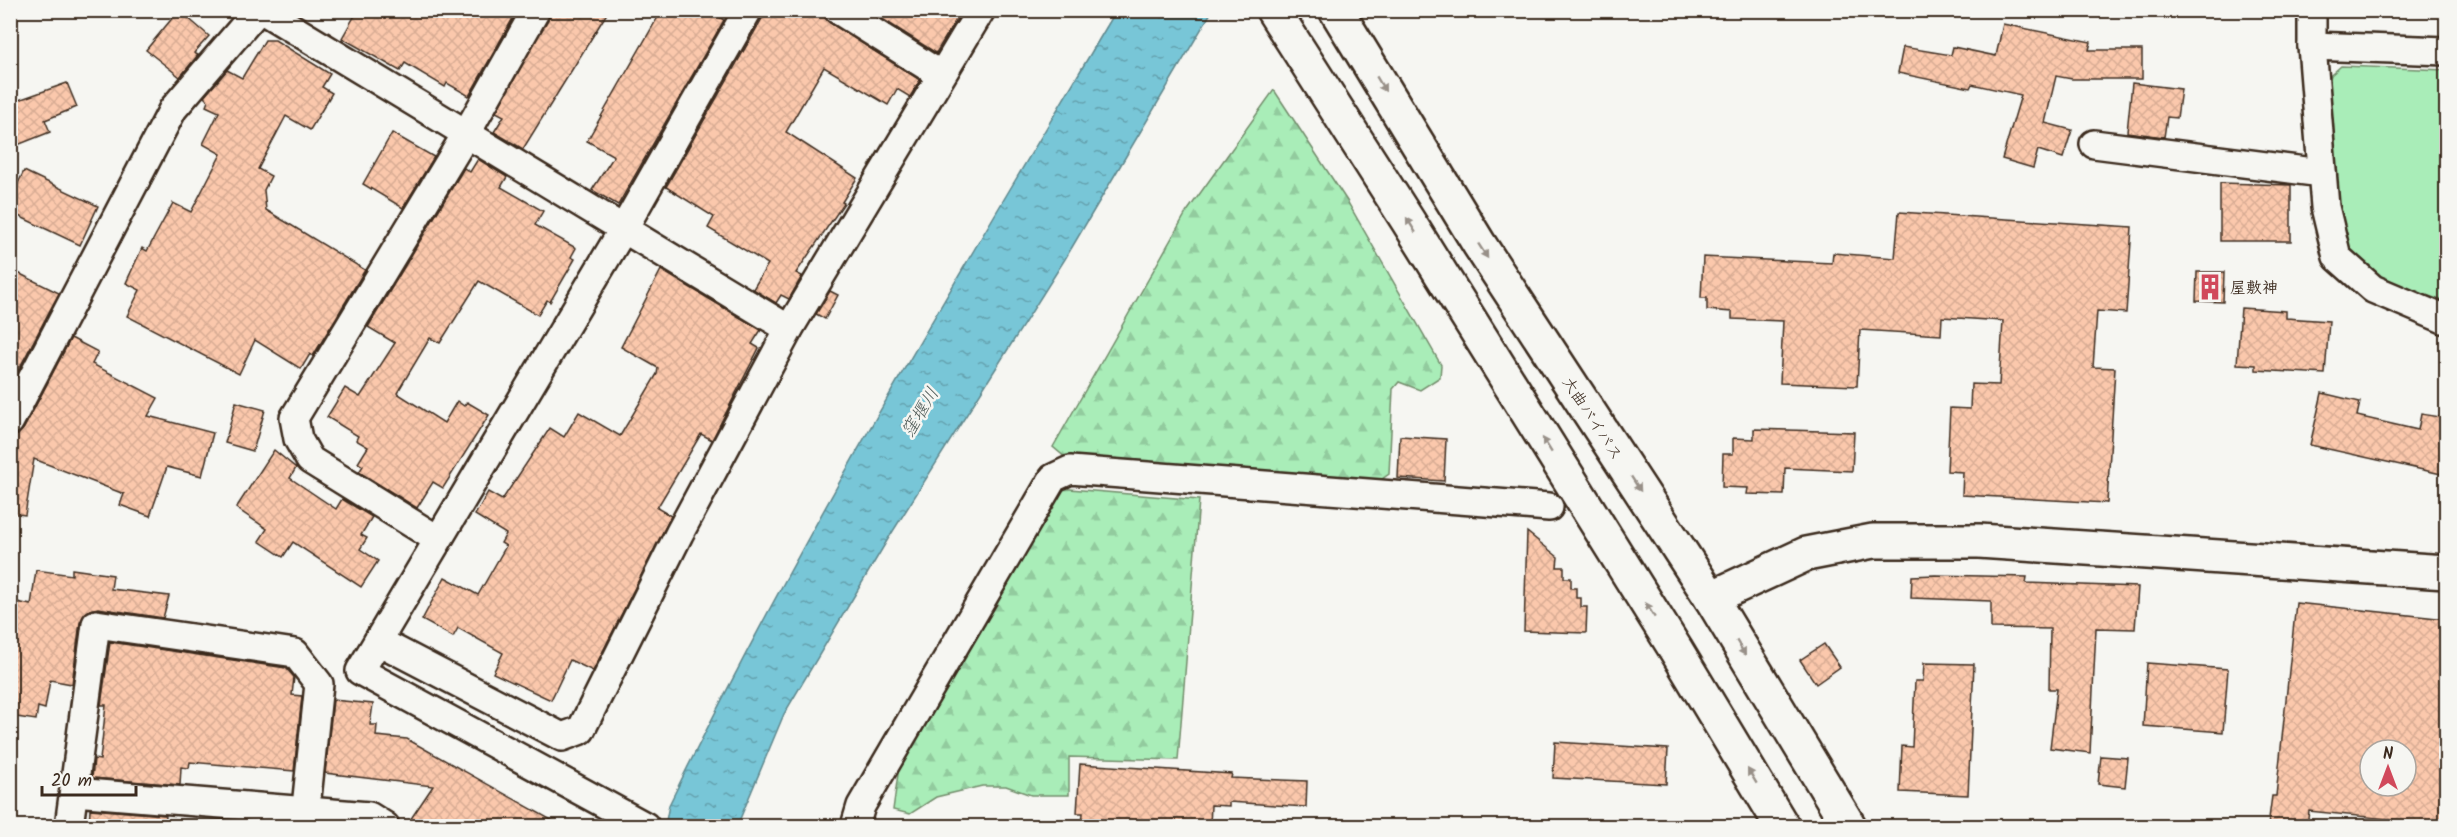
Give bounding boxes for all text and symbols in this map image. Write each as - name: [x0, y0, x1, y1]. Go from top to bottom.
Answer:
- one-way arrow: [1376, 76, 1387, 92]
- one-way arrow: [1405, 217, 1416, 234]
- one-way arrow: [1477, 242, 1489, 258]
- building icon: 屋敷神: [2195, 272, 2225, 302]
- place label: 屋敷神: [2230, 276, 2278, 301]
- street label: 大曲バイパス: [1555, 372, 1628, 466]
- water label: 窪堰川: [895, 382, 948, 443]
- one-way arrow: [1541, 437, 1552, 453]
- one-way arrow: [1630, 476, 1641, 492]
- one-way arrow: [1645, 602, 1656, 618]
- one-way arrow: [1736, 640, 1746, 657]
- north arrow: [2358, 738, 2418, 798]
- text: N: [2383, 742, 2393, 767]
- scale bar: [42, 759, 136, 797]
- text: 20 m: [51, 767, 92, 796]
- one-way arrow: [1746, 768, 1757, 784]

